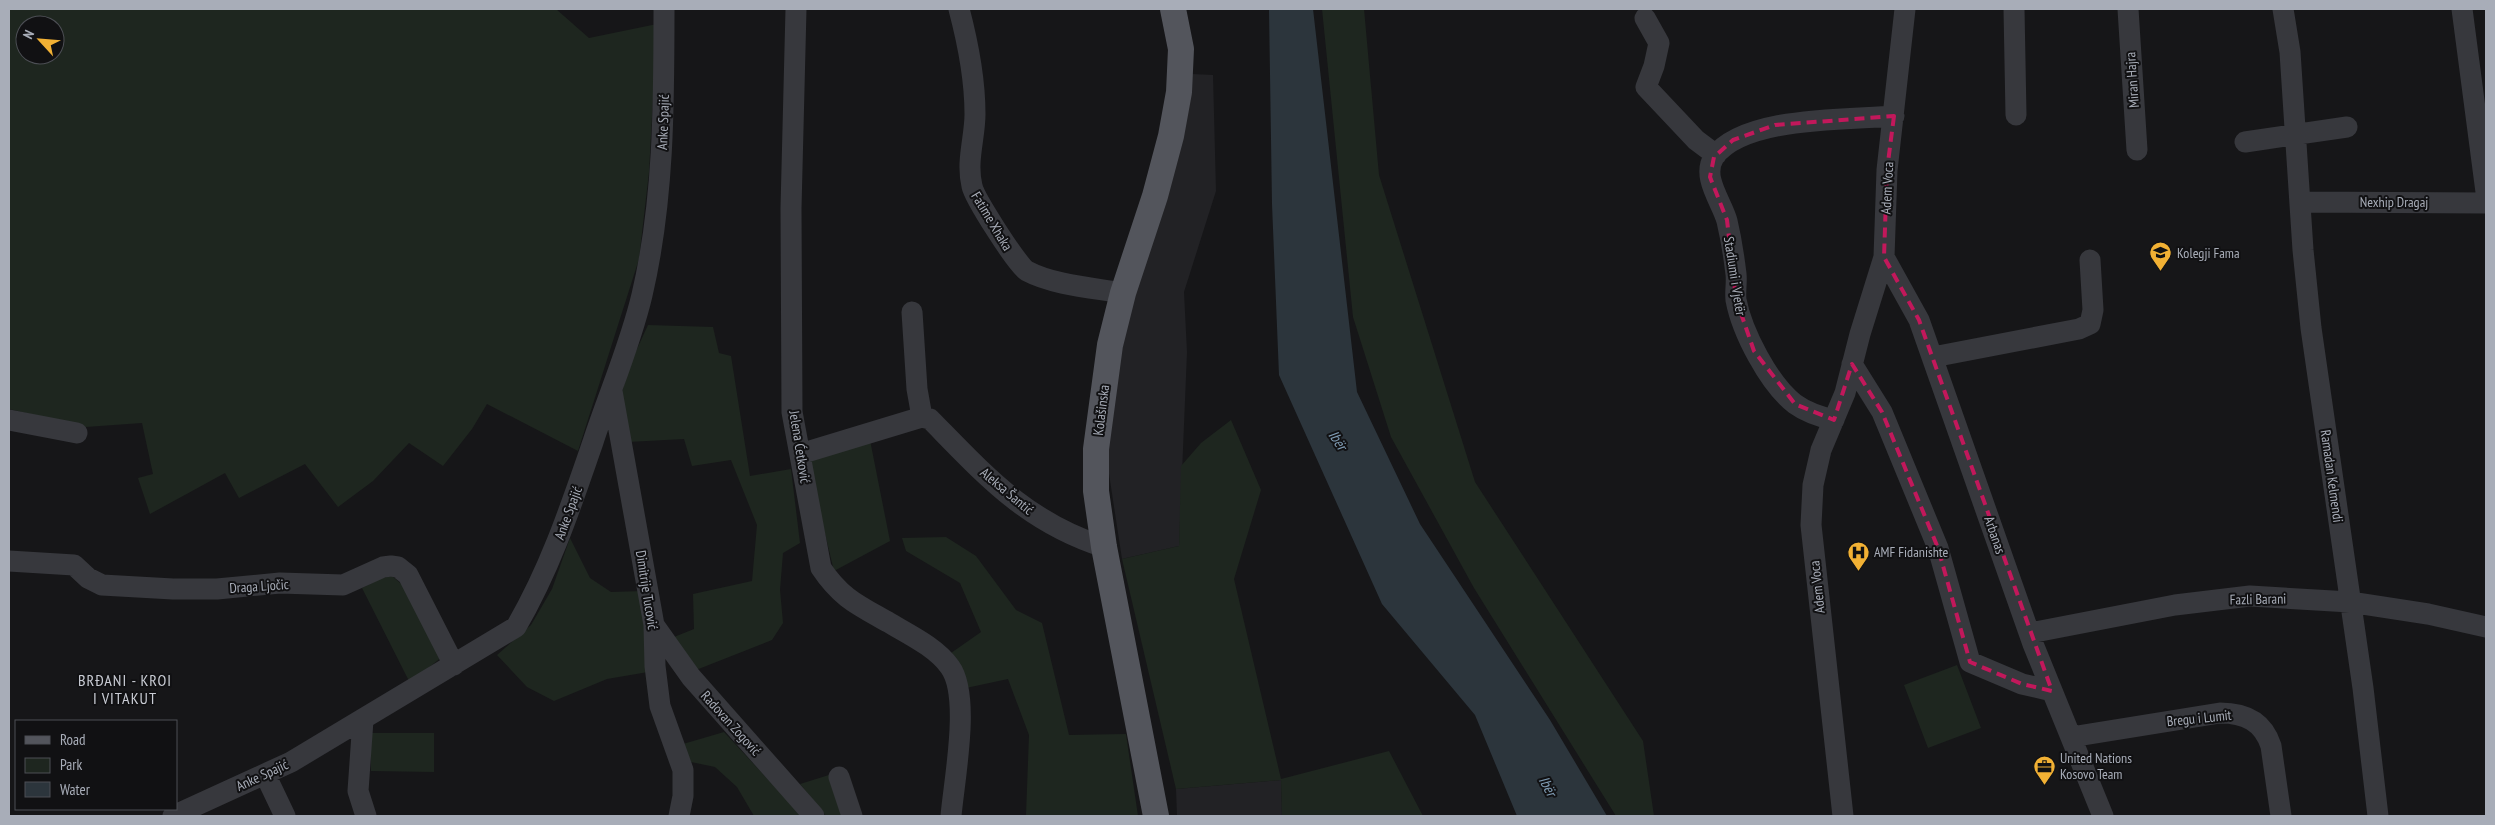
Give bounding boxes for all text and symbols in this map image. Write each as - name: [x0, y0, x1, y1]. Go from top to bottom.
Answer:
- north arrow: [15, 15, 65, 65]
- text: N: [19, 27, 38, 42]
- street label: Miran Hajra: [2121, 51, 2143, 109]
- street label: Anke Spajić: [653, 94, 673, 150]
- street label: Adem Voca: [1877, 161, 1897, 215]
- street label: Fatime Xhaka: [967, 188, 1017, 254]
- street label: Nexhip Dragaj: [2360, 193, 2428, 211]
- street label: Stadiumi i Vjetër: [1720, 235, 1750, 317]
- school or university icon: Kolegji Fama: [2149, 241, 2173, 272]
- place label: Kolegji Fama: [2177, 244, 2240, 262]
- street label: Kolašinska: [1089, 384, 1113, 436]
- street label: Jelena Ćetković: [785, 408, 815, 485]
- water label: Ibër: [1324, 426, 1353, 455]
- street label: Ramadan Kelmendi: [2317, 429, 2347, 523]
- street label: Aleksa Šantić: [977, 464, 1037, 518]
- street label: Anke Spajić: [550, 484, 586, 542]
- street label: Arbanas: [1980, 514, 2010, 556]
- hospital icon: AMF Fidanishte: [1846, 540, 1870, 571]
- place label: AMF Fidanishte: [1874, 543, 1949, 561]
- street label: Dimitrije Tucović: [632, 549, 662, 631]
- street label: Adem Voca: [1805, 560, 1829, 614]
- street label: Draga Ljočic: [229, 575, 289, 597]
- street label: Fazli Barani: [2230, 590, 2286, 608]
- district label: BRĐANI - KROI I VITAKUT: [78, 670, 172, 708]
- street label: Radovan Zogović: [697, 687, 765, 759]
- street label: Bregu i Lumit: [2166, 706, 2232, 730]
- legend: [15, 720, 178, 810]
- text: Road: [60, 730, 86, 749]
- place label: United Nations Kosovo Team: [2060, 749, 2132, 783]
- office icon: United Nations Kosovo Team: [2032, 754, 2056, 785]
- text: Park: [60, 755, 82, 774]
- street label: Anke Spajić: [233, 755, 291, 795]
- water label: Ibër: [1535, 773, 1562, 801]
- text: Water: [60, 780, 91, 799]

